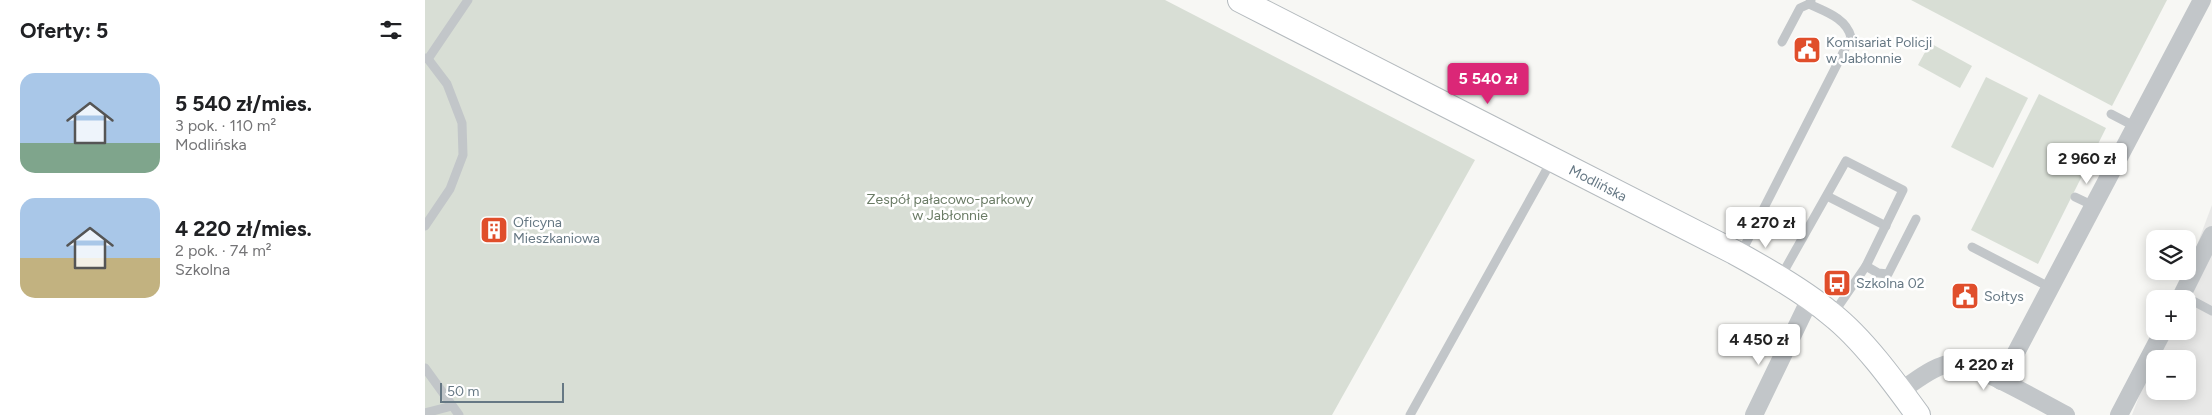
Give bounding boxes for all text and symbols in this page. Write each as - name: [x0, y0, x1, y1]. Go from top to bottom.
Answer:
- icon: filters: [377, 16, 405, 44]
- text: Oferty: 5: [20, 18, 108, 43]
- place label: Komisariat Policji w Jabłonnie: [1826, 34, 1932, 67]
- public building icon: Komisariat Policji w Jabłonnie: [1792, 35, 1822, 65]
- pin: 5 540 zł: [1436, 62, 1540, 105]
- text: 5 540 zł: [1459, 69, 1517, 88]
- text: 5 540 zł/mies.: [175, 91, 312, 116]
- icon: home: [60, 93, 120, 153]
- text: 3 pok. · 110 m²: [175, 116, 276, 135]
- text: Modlińska: [175, 135, 247, 154]
- pin: 2 960 zł: [2035, 142, 2139, 185]
- text: 2 960 zł: [2058, 149, 2116, 168]
- street label: Modlińska: [1566, 162, 1630, 205]
- park label: Zespół pałacowo-parkowy w Jabłonnie: [867, 191, 1034, 224]
- pin: 4 270 zł: [1714, 206, 1818, 249]
- text: 4 270 zł: [1737, 213, 1795, 232]
- place label: Oficyna Mieszkaniowa: [513, 214, 600, 247]
- building icon: Oficyna Mieszkaniowa: [479, 215, 509, 245]
- text: 4 220 zł/mies.: [175, 216, 312, 241]
- icon: home: [60, 218, 120, 278]
- map controls: [2146, 230, 2196, 400]
- button: layers: [2146, 230, 2196, 280]
- text: 2 pok. · 74 m²: [175, 241, 272, 260]
- text: Szkolna: [175, 260, 230, 279]
- bus stop icon: Szkolna 02: [1822, 268, 1852, 298]
- place label: Szkolna 02: [1856, 275, 1925, 292]
- public building icon: Sołtys: [1950, 281, 1980, 311]
- place label: Sołtys: [1984, 288, 2024, 305]
- button: +: [2146, 290, 2196, 340]
- pin: 4 450 zł: [1707, 324, 1811, 366]
- text: 4 450 zł: [1729, 330, 1789, 349]
- pin: 4 220 zł: [1932, 348, 2036, 391]
- button: −: [2146, 350, 2196, 400]
- text: 4 220 zł: [1955, 355, 2013, 374]
- scale bar: [440, 380, 564, 403]
- text: 50 m: [447, 383, 479, 400]

